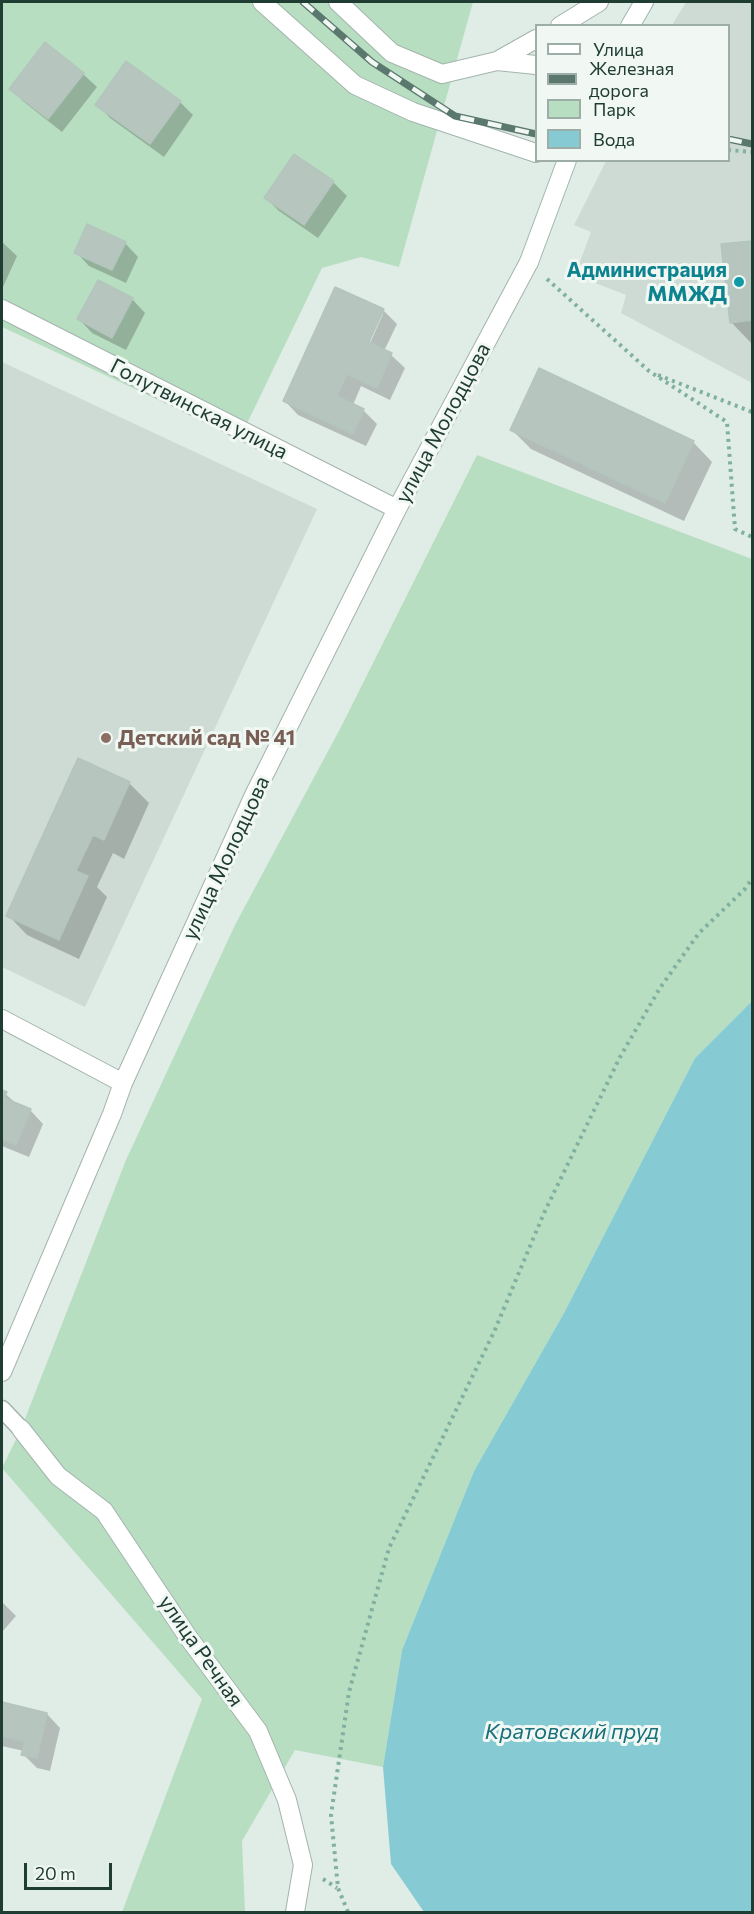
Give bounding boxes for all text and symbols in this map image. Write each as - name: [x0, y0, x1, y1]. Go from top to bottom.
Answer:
- legend: [535, 24, 730, 162]
- text: Улица: [593, 38, 644, 60]
- text: Железная дорога: [589, 57, 674, 101]
- text: Парк: [593, 98, 636, 120]
- text: Вода: [593, 128, 635, 150]
- place label: Администрация ММЖД: [567, 257, 727, 307]
- marker: Администрация ММЖД: [732, 275, 746, 289]
- street label: улица Молодцова: [390, 339, 496, 507]
- street label: Голутвинская улица: [106, 353, 292, 465]
- place label: Детский сад № 41: [118, 725, 295, 751]
- marker: Детский сад № 41: [99, 731, 113, 745]
- street label: улица Молодцова: [177, 772, 275, 944]
- street label: улица Речная: [153, 1590, 249, 1712]
- water label: Кратовский пруд: [485, 1719, 659, 1745]
- scale bar: [27, 1851, 116, 1889]
- text: 20 m: [35, 1862, 76, 1884]

